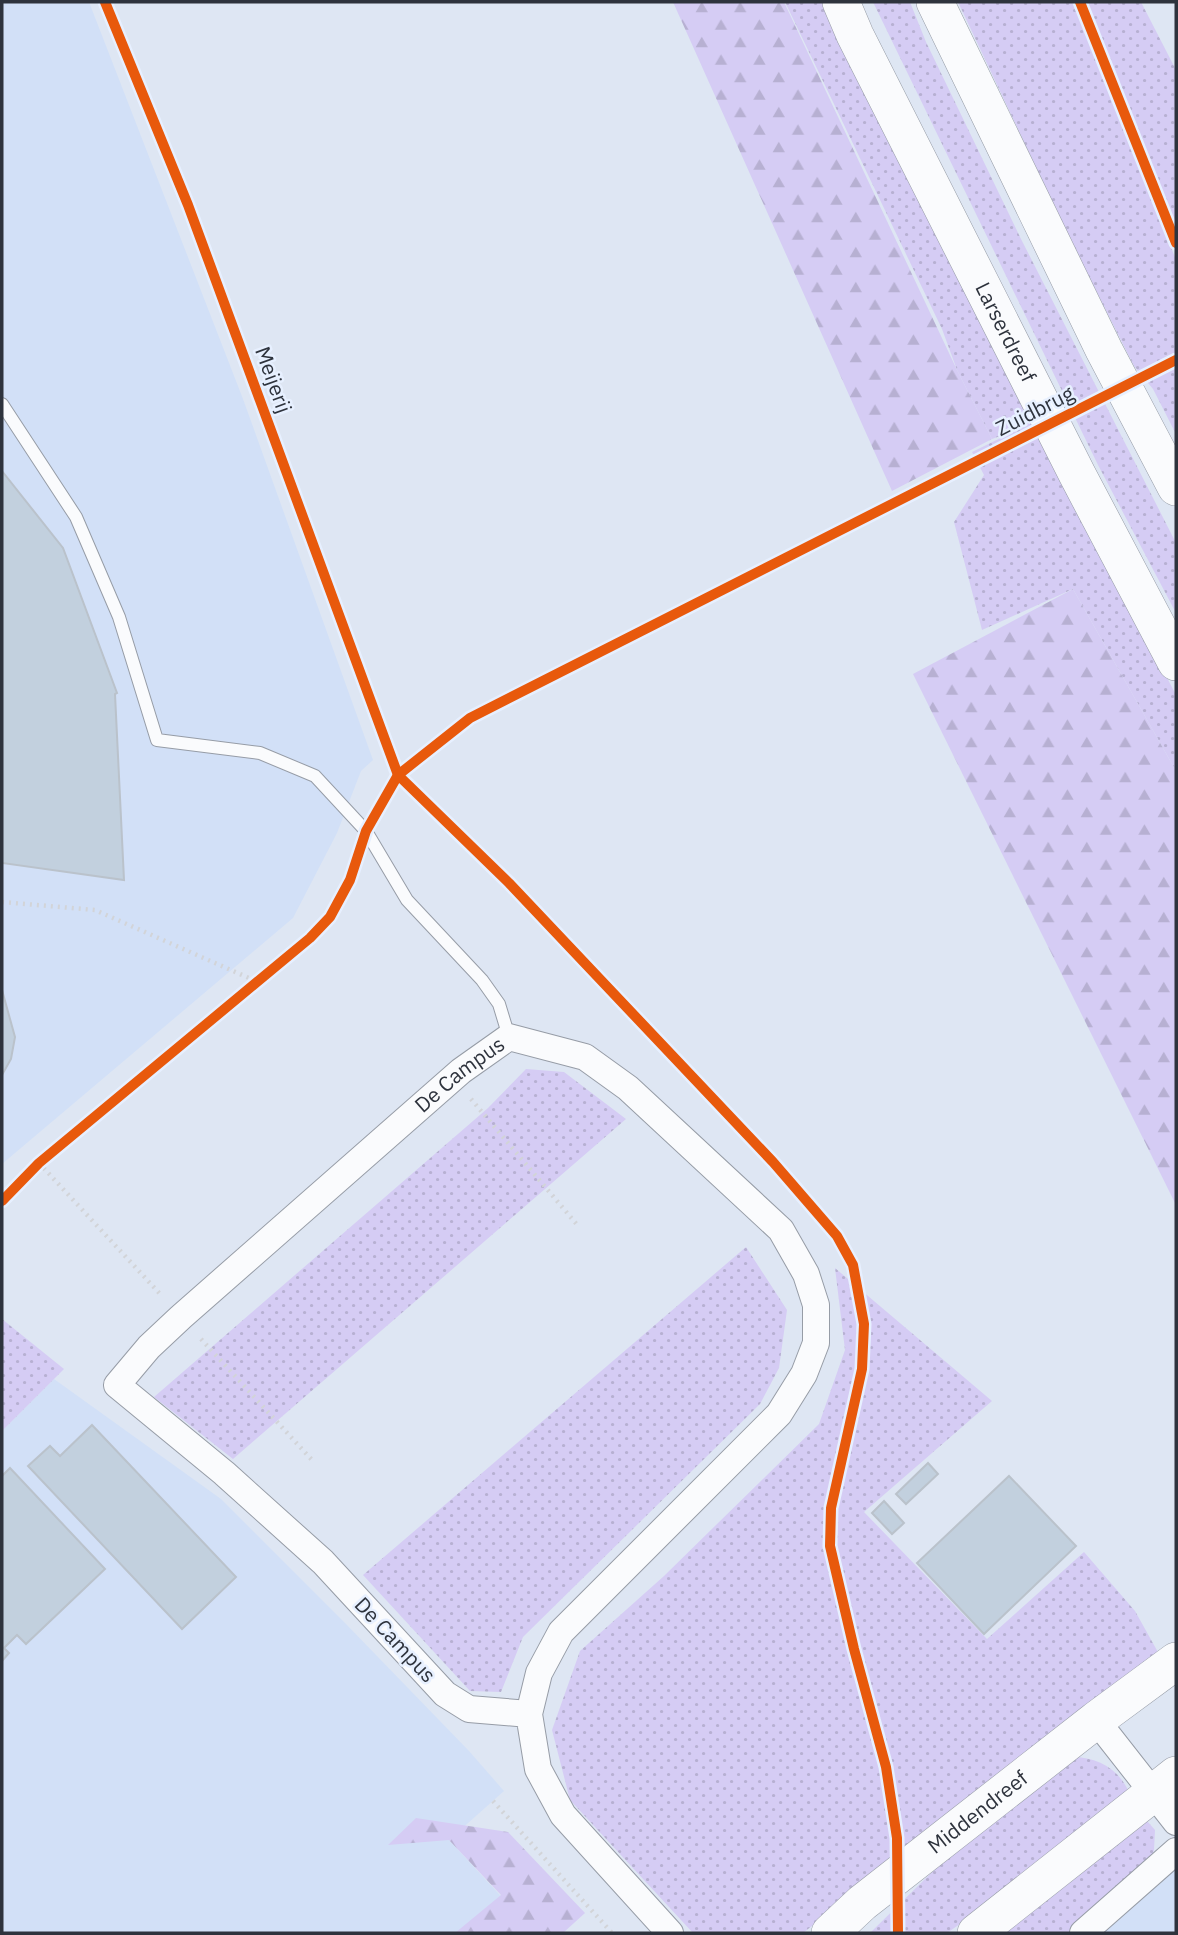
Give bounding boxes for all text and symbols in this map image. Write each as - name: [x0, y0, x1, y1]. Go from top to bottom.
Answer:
- street label: Larserdreef: [969, 277, 1043, 387]
- street label: Meijerij: [249, 343, 299, 417]
- street label: Zuidbrug: [991, 378, 1078, 442]
- street label: De Campus: [408, 1030, 510, 1118]
- street label: De Campus: [349, 1590, 443, 1688]
- street label: Middendreef: [921, 1764, 1033, 1860]

